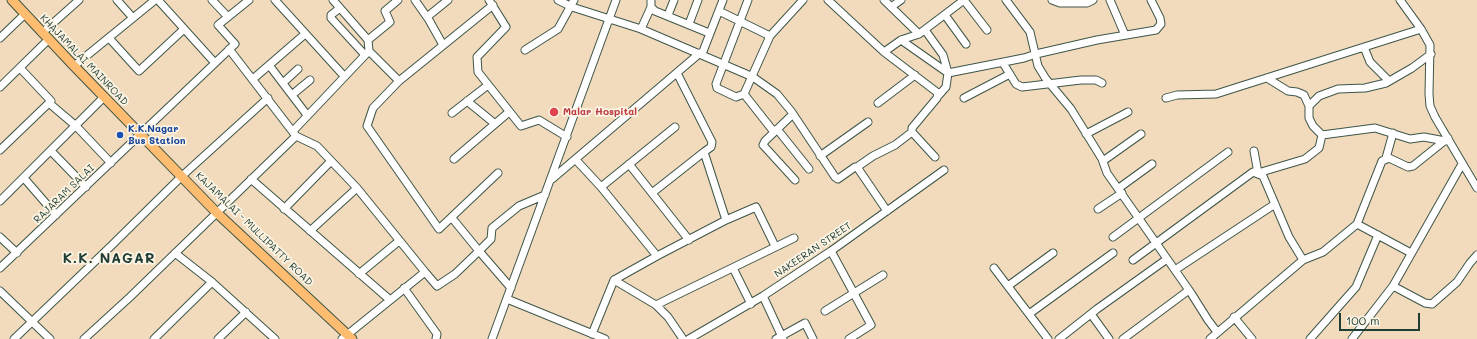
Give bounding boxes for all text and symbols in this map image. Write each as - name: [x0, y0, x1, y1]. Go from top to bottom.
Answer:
- street label: KHAJAMALAI MAINROAD: [37, 12, 131, 108]
- marker: Malar Hospital: [548, 106, 560, 118]
- place label: Malar Hospital: [563, 106, 637, 118]
- place label: K.K.Nagar Bus Station: [128, 123, 186, 146]
- marker: K.K.Nagar Bus Station: [115, 130, 125, 140]
- street label: RAJARAM SALAI: [31, 162, 97, 226]
- street label: KAJAMALAI - MULLIPATTY ROAD: [193, 170, 315, 288]
- street label: NAKEERAN STREET: [772, 220, 854, 280]
- district label: K.K. NAGAR: [63, 251, 155, 267]
- scale bar: [1341, 305, 1422, 331]
- text: 100 m: [1346, 312, 1380, 328]

